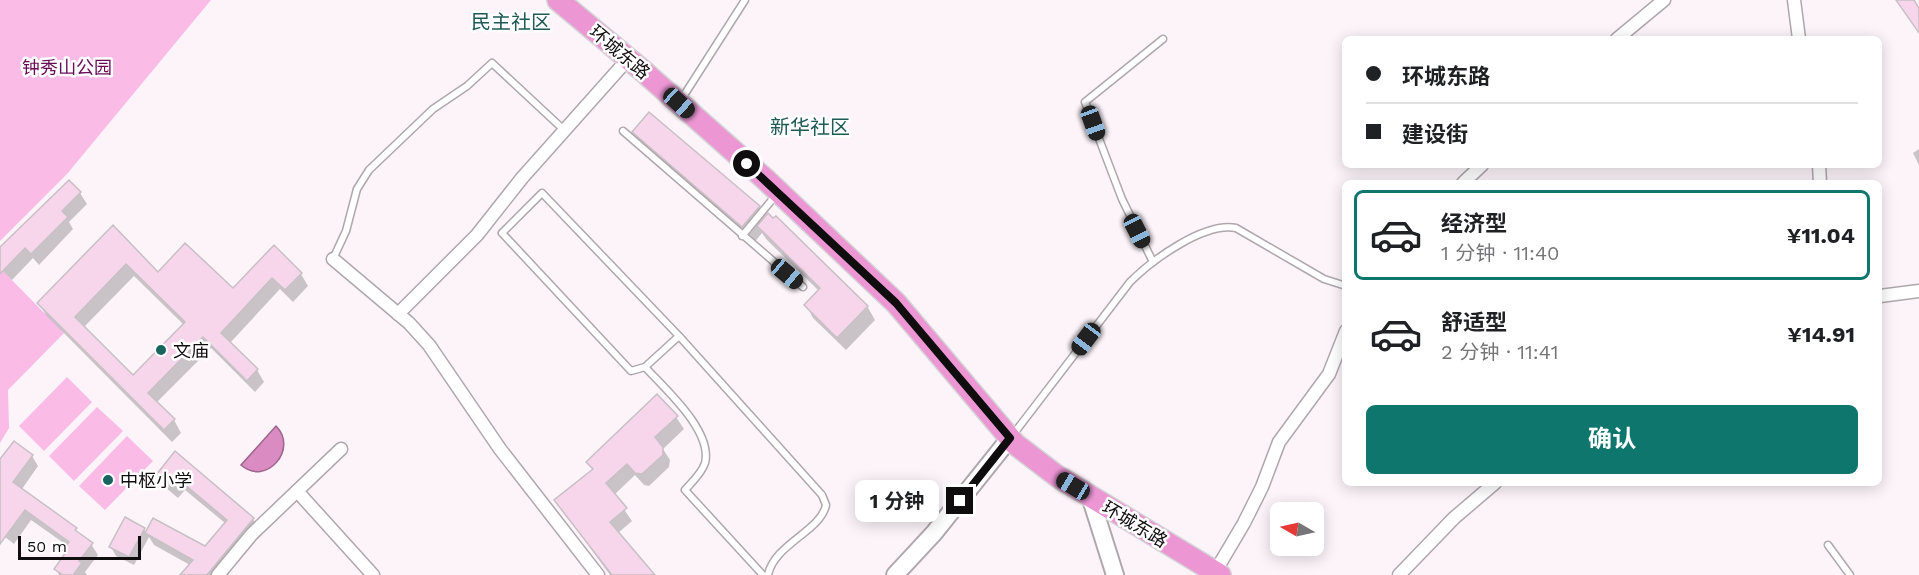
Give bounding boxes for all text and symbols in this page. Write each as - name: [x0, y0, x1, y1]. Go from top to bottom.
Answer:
- district label: 民主社区: [471, 10, 551, 34]
- street label: 环城东路: [586, 21, 654, 83]
- park label: 钟秀山公园: [22, 57, 112, 78]
- text: 环城东路: [1402, 64, 1490, 89]
- car: [660, 84, 698, 122]
- car: [1078, 103, 1108, 143]
- district label: 新华社区: [770, 115, 850, 139]
- text: 建设街: [1402, 122, 1468, 147]
- route start: [733, 150, 760, 177]
- icon: car: [1369, 208, 1423, 262]
- car: [1121, 211, 1153, 251]
- text: 经济型: [1441, 211, 1507, 236]
- text: ¥11.04: [1787, 223, 1855, 248]
- text: 1 分钟 · 11:40: [1441, 241, 1560, 265]
- car: [767, 256, 807, 292]
- icon: car: [1369, 307, 1423, 361]
- text: 舒适型: [1441, 310, 1507, 335]
- car: [1068, 319, 1104, 359]
- text: ¥14.91: [1787, 322, 1855, 347]
- place label: 文庙: [173, 340, 209, 361]
- text: 2 分钟 · 11:41: [1441, 340, 1558, 364]
- marker: 文庙: [154, 343, 168, 357]
- button: 确认: [1366, 405, 1858, 474]
- car: [1053, 469, 1093, 503]
- place label: 中枢小学: [120, 470, 192, 491]
- marker: 中枢小学: [101, 473, 115, 487]
- callout: 1 分钟: [855, 480, 939, 522]
- route end: [946, 487, 973, 514]
- text: 1 分钟: [870, 489, 924, 513]
- street label: 环城东路: [1099, 496, 1171, 552]
- north arrow: [1270, 502, 1324, 556]
- map controls: [1270, 502, 1324, 556]
- scale bar: [18, 533, 141, 560]
- text: 50 m: [27, 537, 67, 556]

